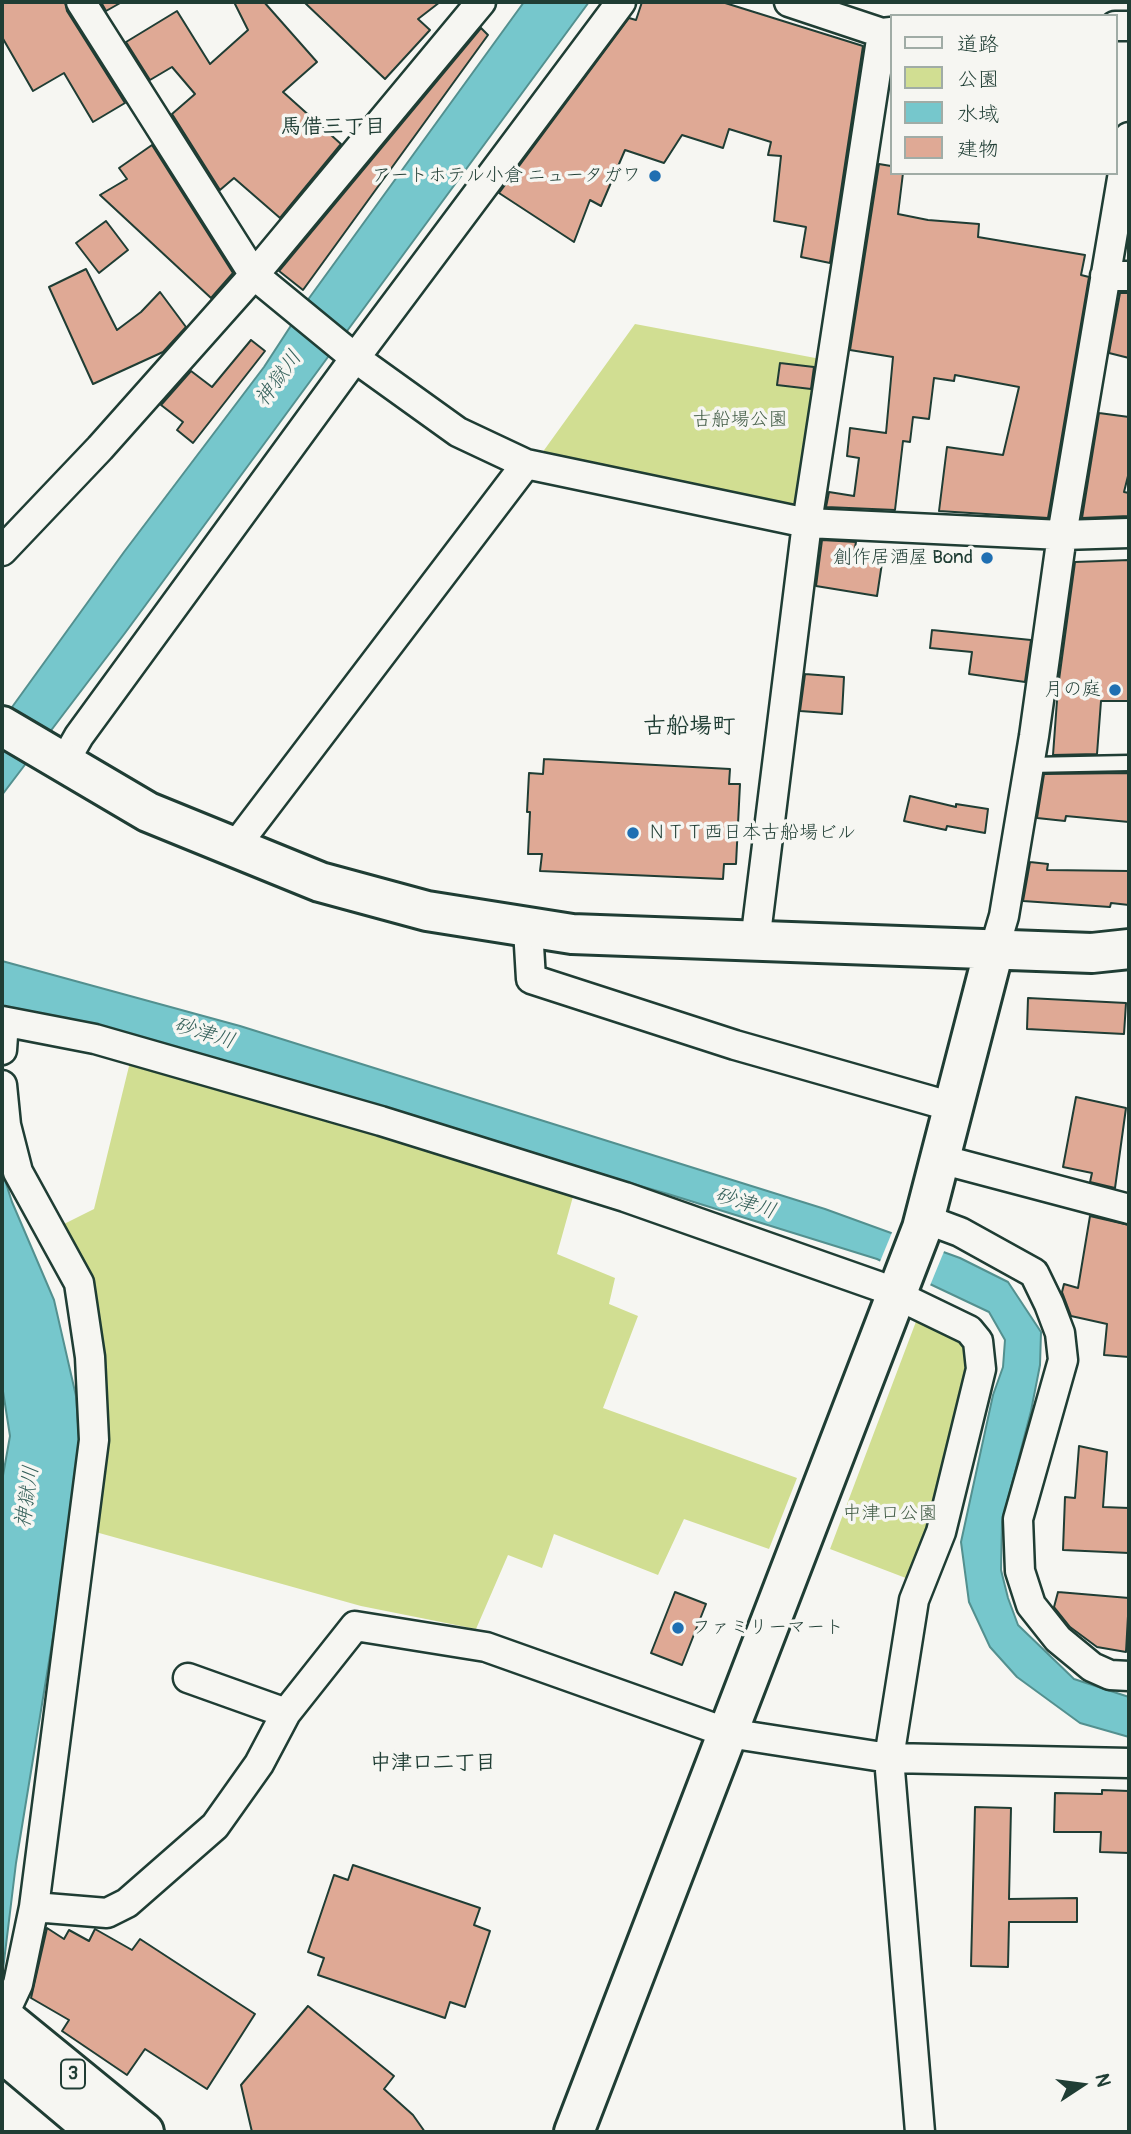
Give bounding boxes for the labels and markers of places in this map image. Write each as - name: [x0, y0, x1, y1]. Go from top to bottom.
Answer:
- place label: アートホテル小倉 ニュータガワ: [372, 165, 641, 187]
- marker: アートホテル小倉 ニュータガワ: [647, 168, 663, 184]
- place label: 創作居酒屋 Bond: [833, 547, 973, 569]
- marker: 創作居酒屋 Bond: [979, 550, 995, 566]
- place label: 月の庭: [1044, 679, 1101, 701]
- marker: 月の庭: [1107, 682, 1123, 698]
- place label: ＮＴＴ西日本古船場ビル: [647, 822, 856, 844]
- marker: ＮＴＴ西日本古船場ビル: [625, 825, 641, 841]
- place label: ファミリーマート: [692, 1617, 844, 1639]
- marker: ファミリーマート: [670, 1620, 686, 1636]

